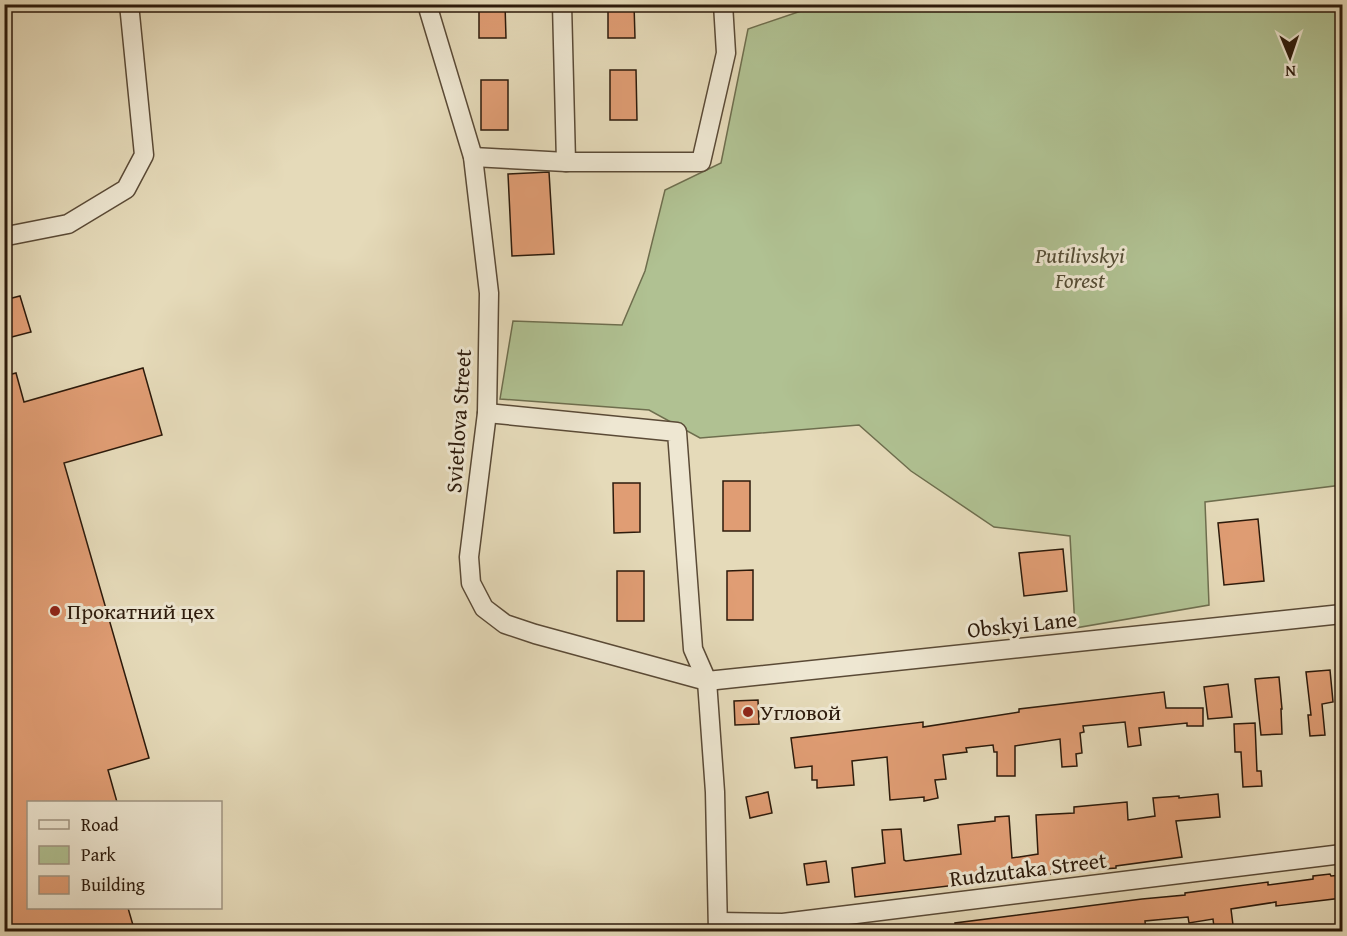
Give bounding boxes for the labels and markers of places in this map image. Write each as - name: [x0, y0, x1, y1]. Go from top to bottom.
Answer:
- place label: Прокатний цех: [67, 595, 216, 627]
- marker: Прокатний цех: [48, 604, 62, 618]
- place label: Угловой: [760, 696, 841, 728]
- marker: Угловой: [741, 705, 755, 719]

